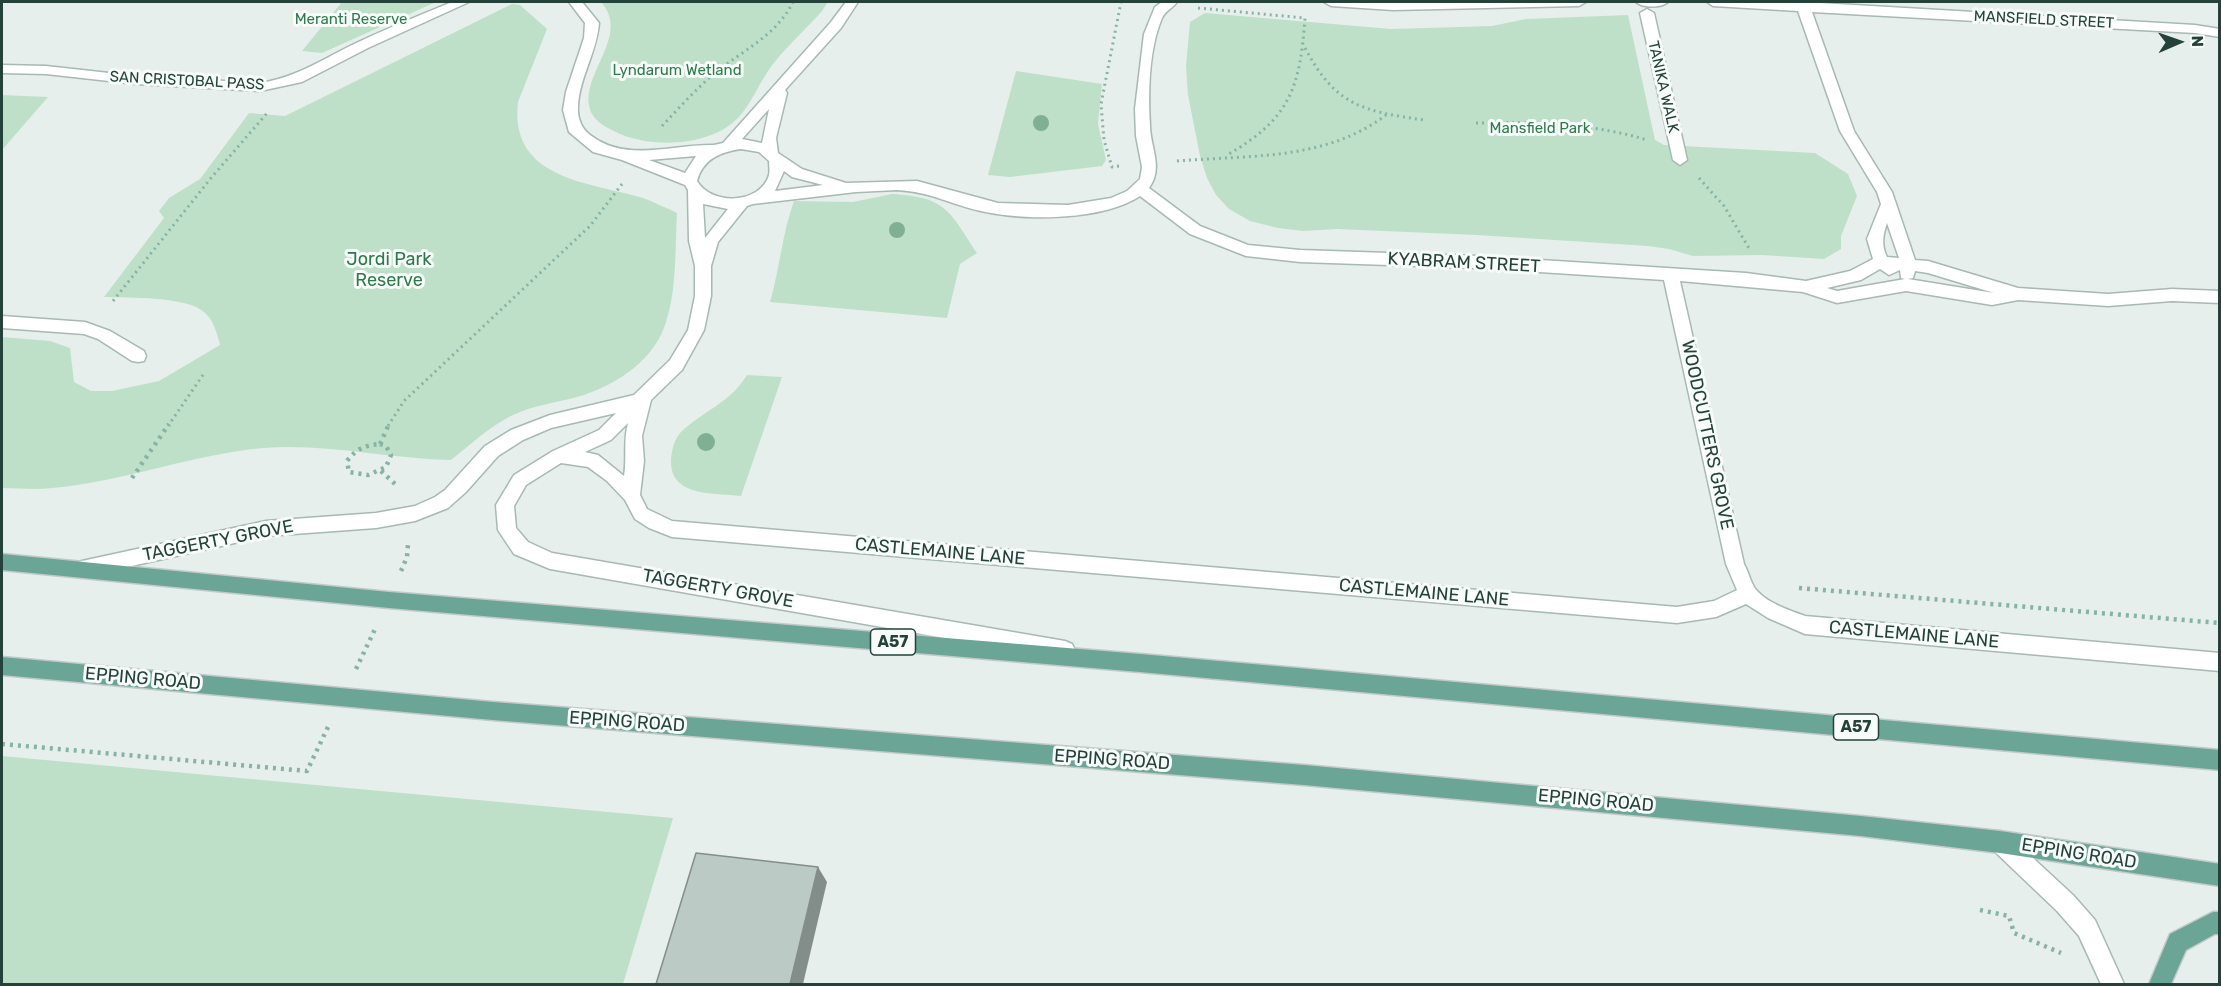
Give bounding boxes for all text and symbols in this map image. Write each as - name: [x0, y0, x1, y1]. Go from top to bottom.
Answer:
- street label: MANSFIELD STREET: [1973, 7, 2115, 33]
- park label: Meranti Reserve: [295, 11, 407, 29]
- north arrow: [2149, 12, 2209, 72]
- text: N: [2188, 35, 2207, 47]
- street label: TANIKA WALK: [1644, 39, 1682, 135]
- park label: Lyndarum Wetland: [612, 62, 742, 80]
- street label: SAN CRISTOBAL PASS: [109, 68, 265, 94]
- park label: Mansfield Park: [1489, 120, 1591, 138]
- street label: KYABRAM STREET: [1387, 248, 1541, 278]
- park label: Jordi Park Reserve: [346, 249, 432, 292]
- street label: WOODCUTTERS GROVE: [1676, 338, 1738, 532]
- street label: TAGGERTY GROVE: [141, 516, 295, 566]
- street label: CASTLEMAINE LANE: [854, 534, 1026, 570]
- street label: TAGGERTY GROVE: [641, 565, 795, 613]
- street label: CASTLEMAINE LANE: [1338, 575, 1510, 611]
- street label: CASTLEMAINE LANE: [1828, 617, 2000, 653]
- road number: A57: [870, 629, 916, 655]
- street label: EPPING ROAD: [84, 663, 202, 695]
- street label: EPPING ROAD: [568, 707, 686, 737]
- road number: A57: [1834, 714, 1878, 740]
- street label: EPPING ROAD: [1053, 745, 1171, 775]
- street label: EPPING ROAD: [1537, 785, 1655, 817]
- street label: EPPING ROAD: [2020, 834, 2138, 874]

